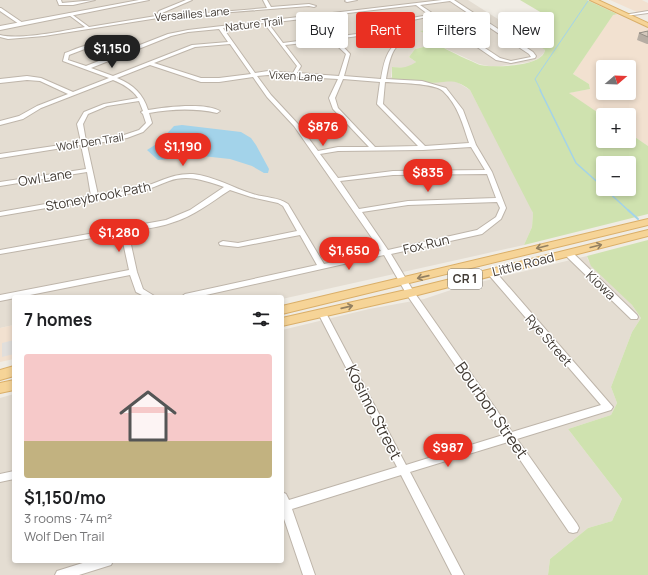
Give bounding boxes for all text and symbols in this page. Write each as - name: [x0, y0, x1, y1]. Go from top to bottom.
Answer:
- street label: Versailles Lane: [154, 3, 230, 24]
- chip: Buy: [296, 12, 348, 48]
- chip: Rent: [356, 12, 415, 48]
- chip: Filters: [423, 12, 490, 48]
- chip: New: [498, 12, 554, 48]
- street label: Nature Trail: [224, 13, 284, 34]
- pin: $1,150: [79, 35, 145, 69]
- text: $1,150: [93, 39, 131, 57]
- north arrow: [596, 60, 636, 100]
- map controls: [596, 60, 636, 196]
- street label: Vixen Lane: [269, 67, 324, 84]
- button: +: [596, 108, 636, 148]
- pin: $876: [299, 113, 347, 147]
- text: $876: [307, 117, 339, 135]
- street label: Wolf Den Trail: [55, 129, 125, 154]
- pin: $1,190: [150, 133, 216, 167]
- text: $1,190: [164, 137, 202, 155]
- button: −: [596, 156, 636, 196]
- pin: $835: [404, 159, 452, 193]
- text: $835: [412, 163, 444, 181]
- street label: Owl Lane: [17, 164, 74, 190]
- street label: Stoneybrook Path: [44, 177, 152, 215]
- pin: $1,280: [86, 219, 152, 253]
- text: $1,280: [98, 223, 140, 241]
- street label: Fox Run: [401, 230, 451, 258]
- pin: $1,650: [316, 237, 382, 271]
- text: $1,650: [328, 241, 370, 259]
- one-way arrow: [589, 242, 602, 250]
- one-way arrow: [536, 244, 549, 252]
- street label: Little Road: [490, 248, 556, 280]
- street label: Kiowa: [582, 266, 620, 304]
- road number: CR 1: [448, 269, 482, 289]
- one-way arrow: [417, 273, 430, 281]
- one-way arrow: [340, 303, 353, 310]
- text: 7 homes: [24, 308, 92, 331]
- icon: filters: [250, 308, 272, 330]
- street label: Rye Street: [521, 310, 577, 370]
- street label: Bourbon Street: [451, 357, 533, 463]
- street label: Kosimo Street: [341, 361, 407, 463]
- icon: home: [112, 380, 184, 452]
- pin: $987: [424, 434, 472, 468]
- text: $987: [432, 438, 464, 456]
- text: $1,150/mo: [24, 486, 106, 509]
- text: 3 rooms · 74 m²: [24, 509, 112, 527]
- text: Wolf Den Trail: [24, 527, 105, 545]

